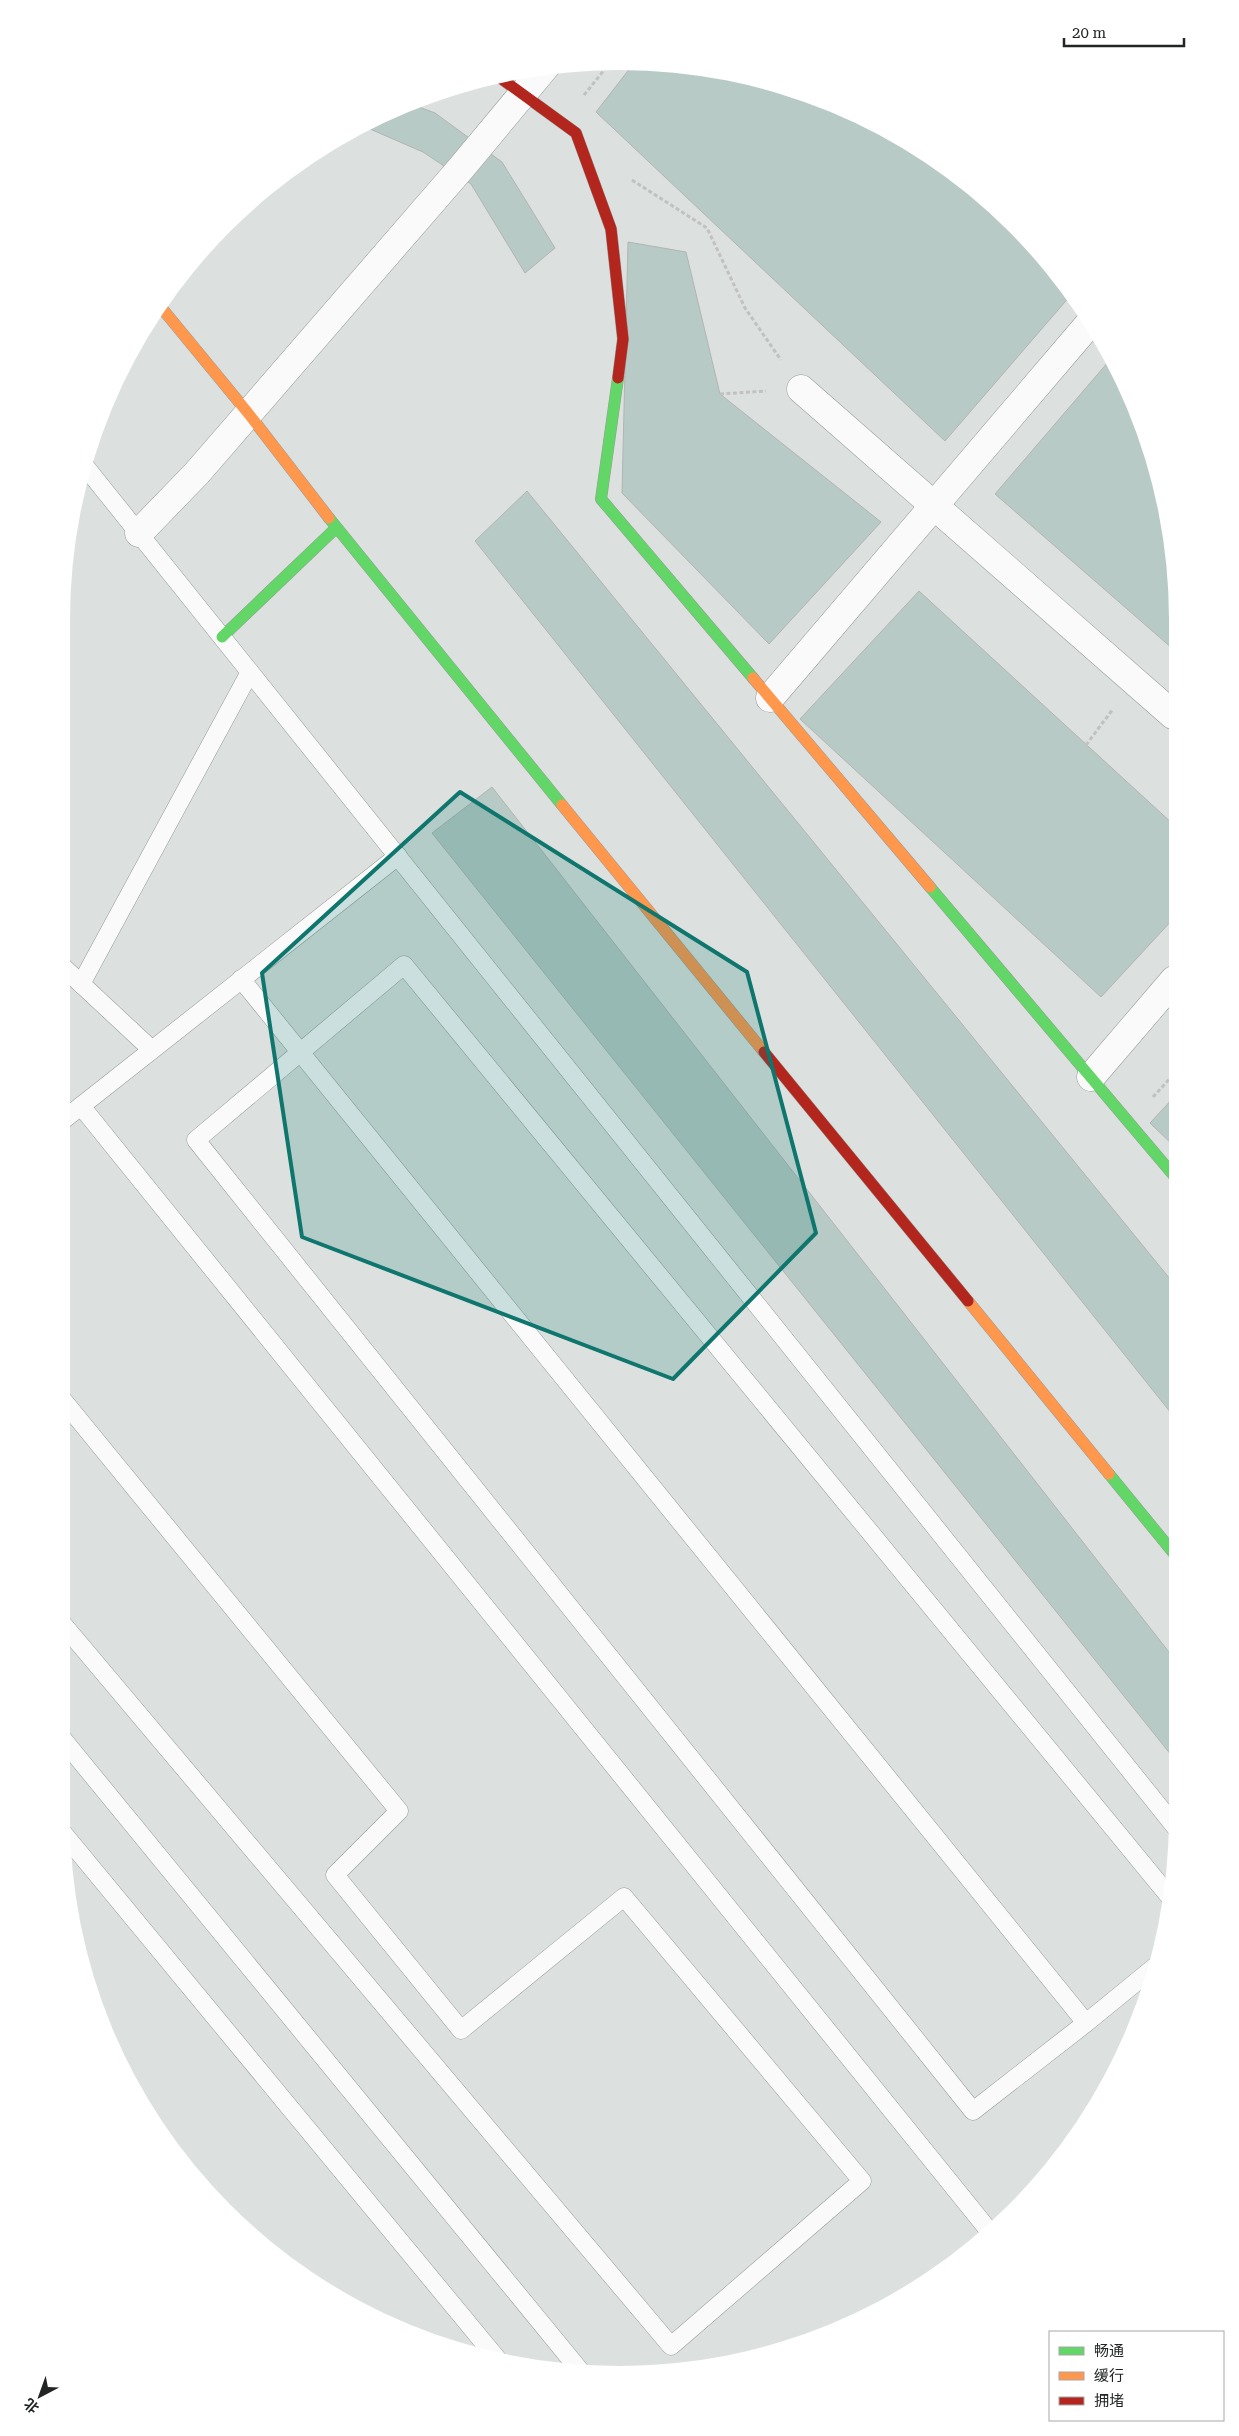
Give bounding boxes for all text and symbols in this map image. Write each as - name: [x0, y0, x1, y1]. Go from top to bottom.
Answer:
- scale bar: [1064, 15, 1184, 47]
- text: 20 m: [1072, 24, 1107, 42]
- legend: [1049, 2331, 1224, 2421]
- text: 畅通: [1094, 2342, 1124, 2360]
- text: 缓行: [1094, 2367, 1124, 2385]
- north arrow: [15, 2371, 65, 2421]
- text: 拥堵: [1094, 2392, 1124, 2410]
- text: 北: [21, 2395, 42, 2416]

